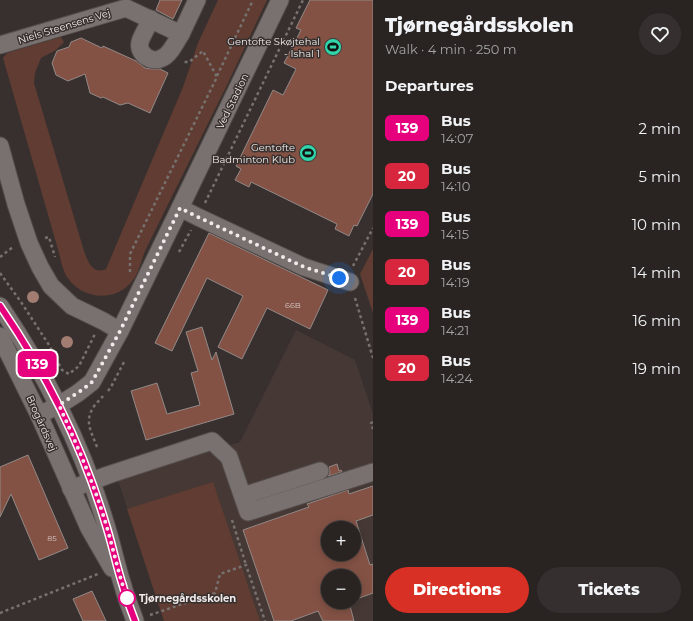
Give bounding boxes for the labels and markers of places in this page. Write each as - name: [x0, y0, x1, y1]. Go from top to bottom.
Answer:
- place label: Gentofte Skøjtehal - Ishal 1: [227, 35, 320, 60]
- sports icon: Gentofte Skøjtehal - Ishal 1: [323, 37, 343, 57]
- place label: Gentofte Badminton Klub: [212, 141, 295, 166]
- sports icon: Gentofte Badminton Klub: [298, 143, 318, 163]
- marker: Tjørnegårdsskolen: [118, 589, 136, 607]
- place label: Tjørnegårdsskolen: [139, 592, 236, 605]

